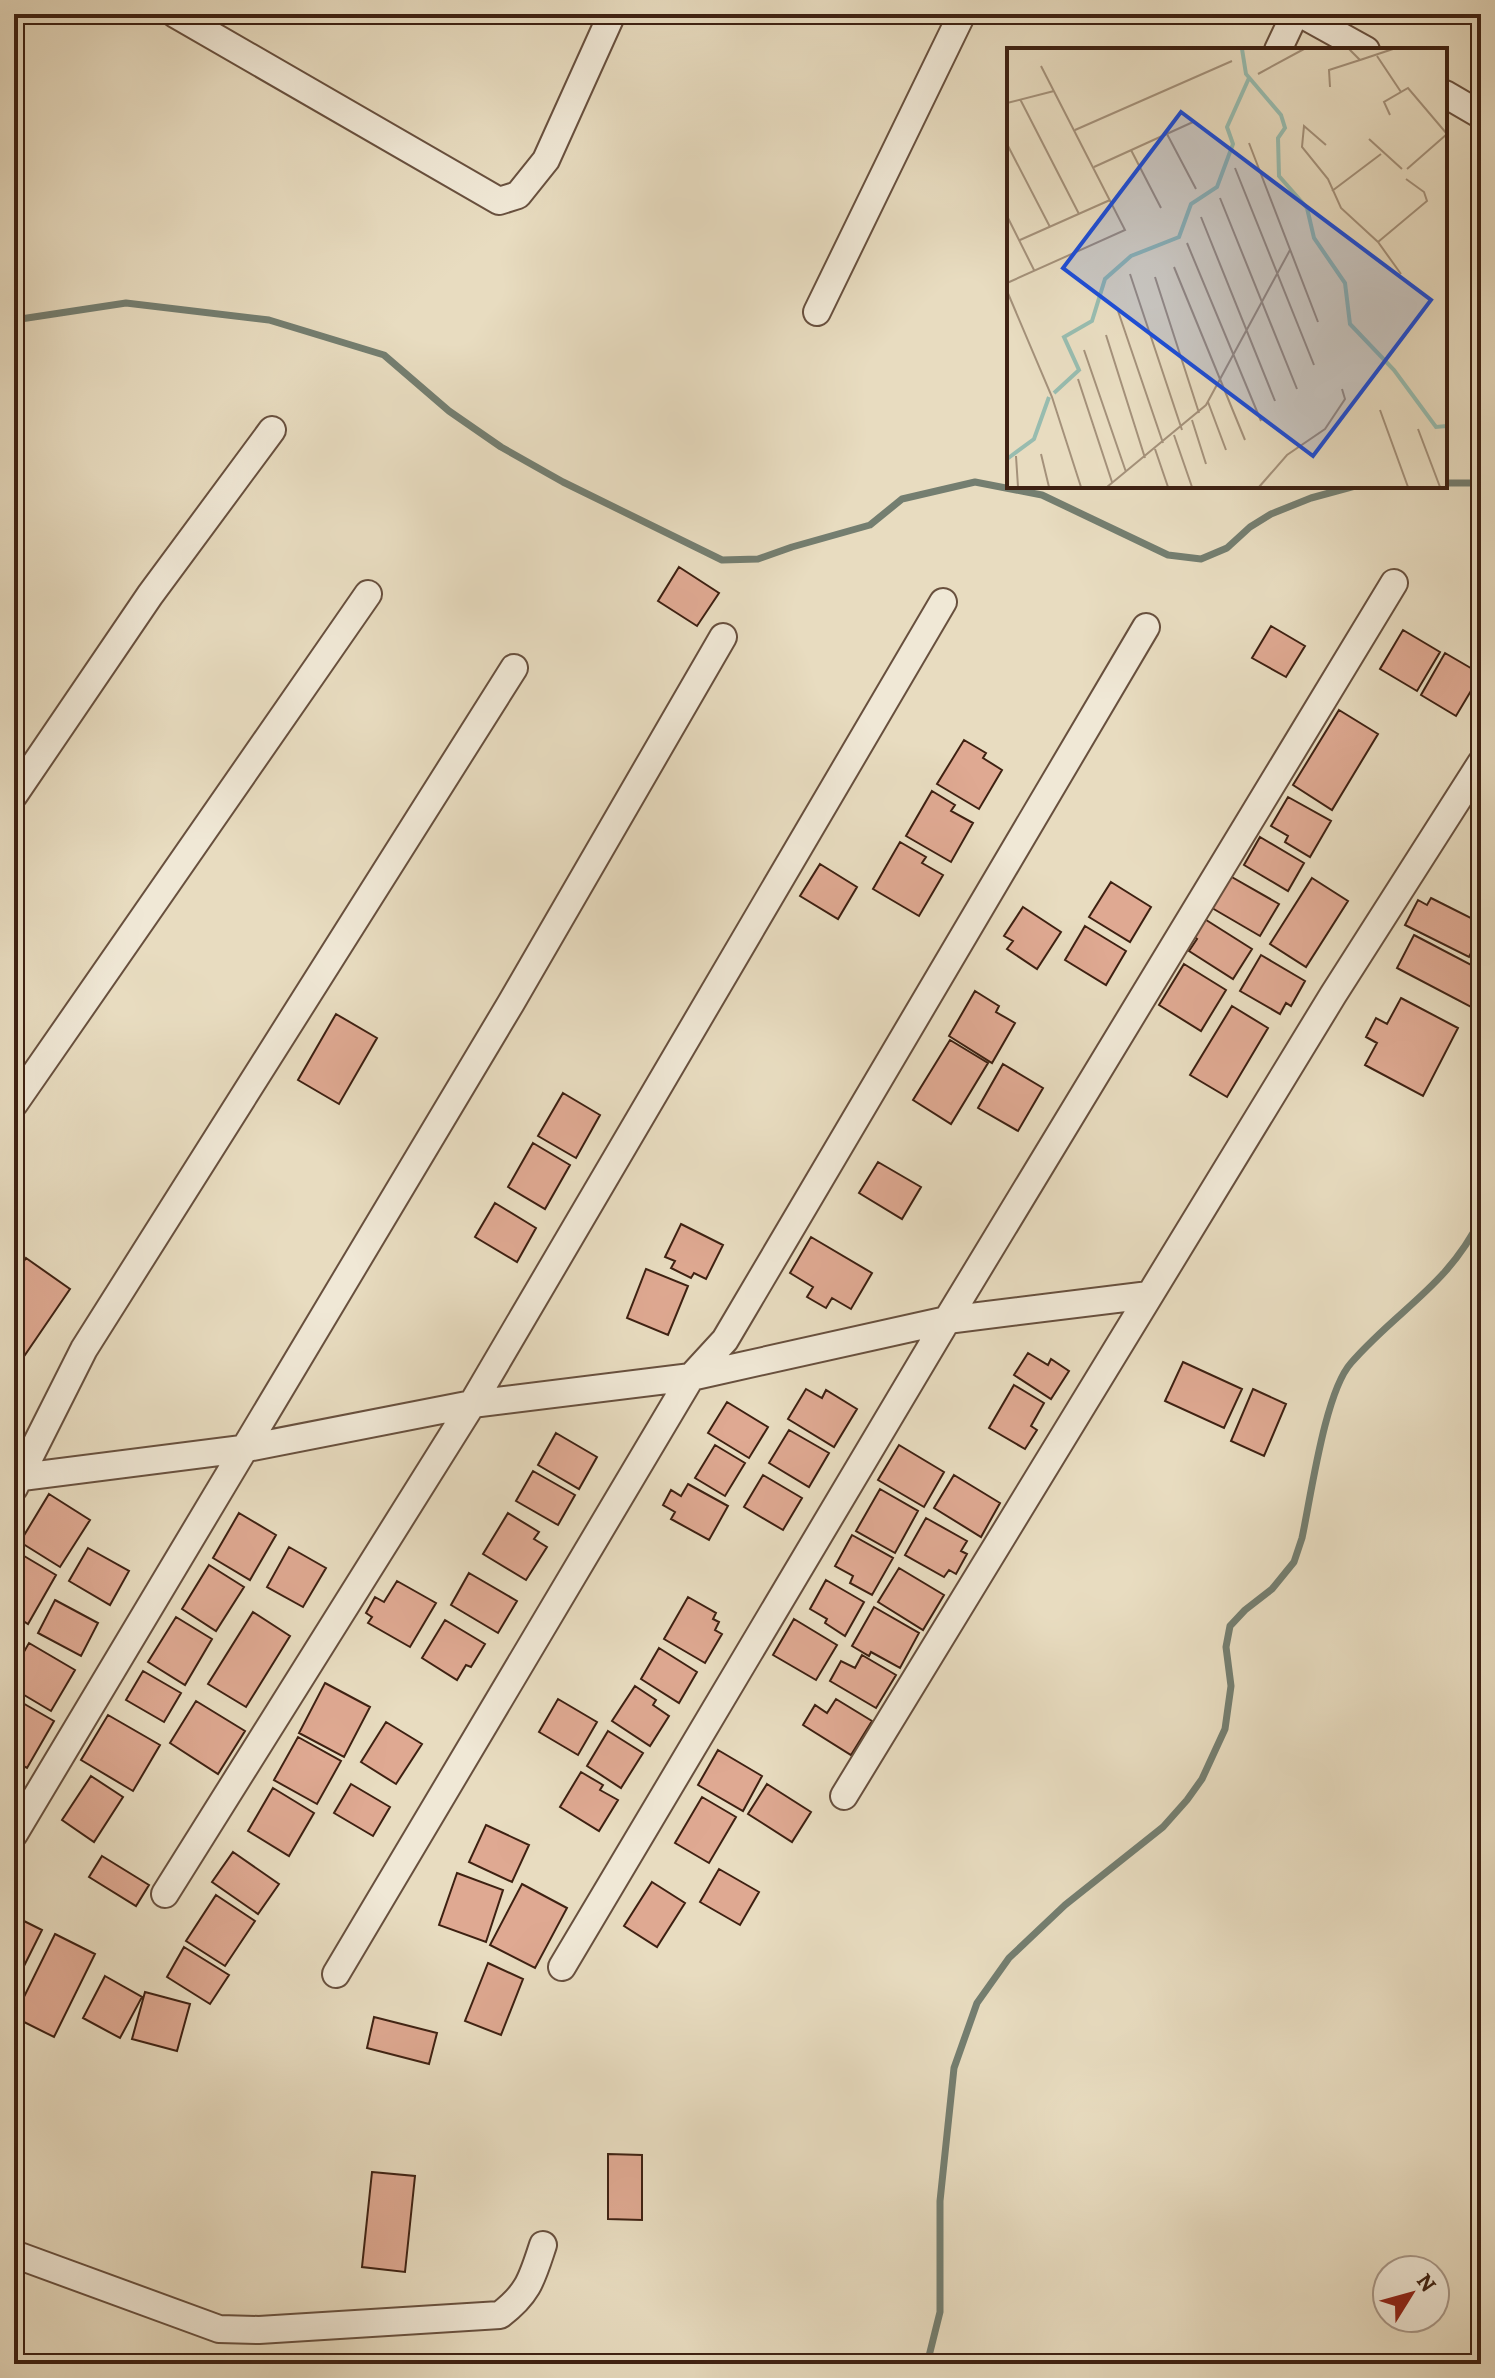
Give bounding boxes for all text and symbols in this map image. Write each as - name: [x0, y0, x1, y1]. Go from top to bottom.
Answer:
- inset map: [1007, 48, 1447, 488]
- north arrow: [1371, 2254, 1451, 2334]
- text: N: [1409, 2267, 1443, 2298]

